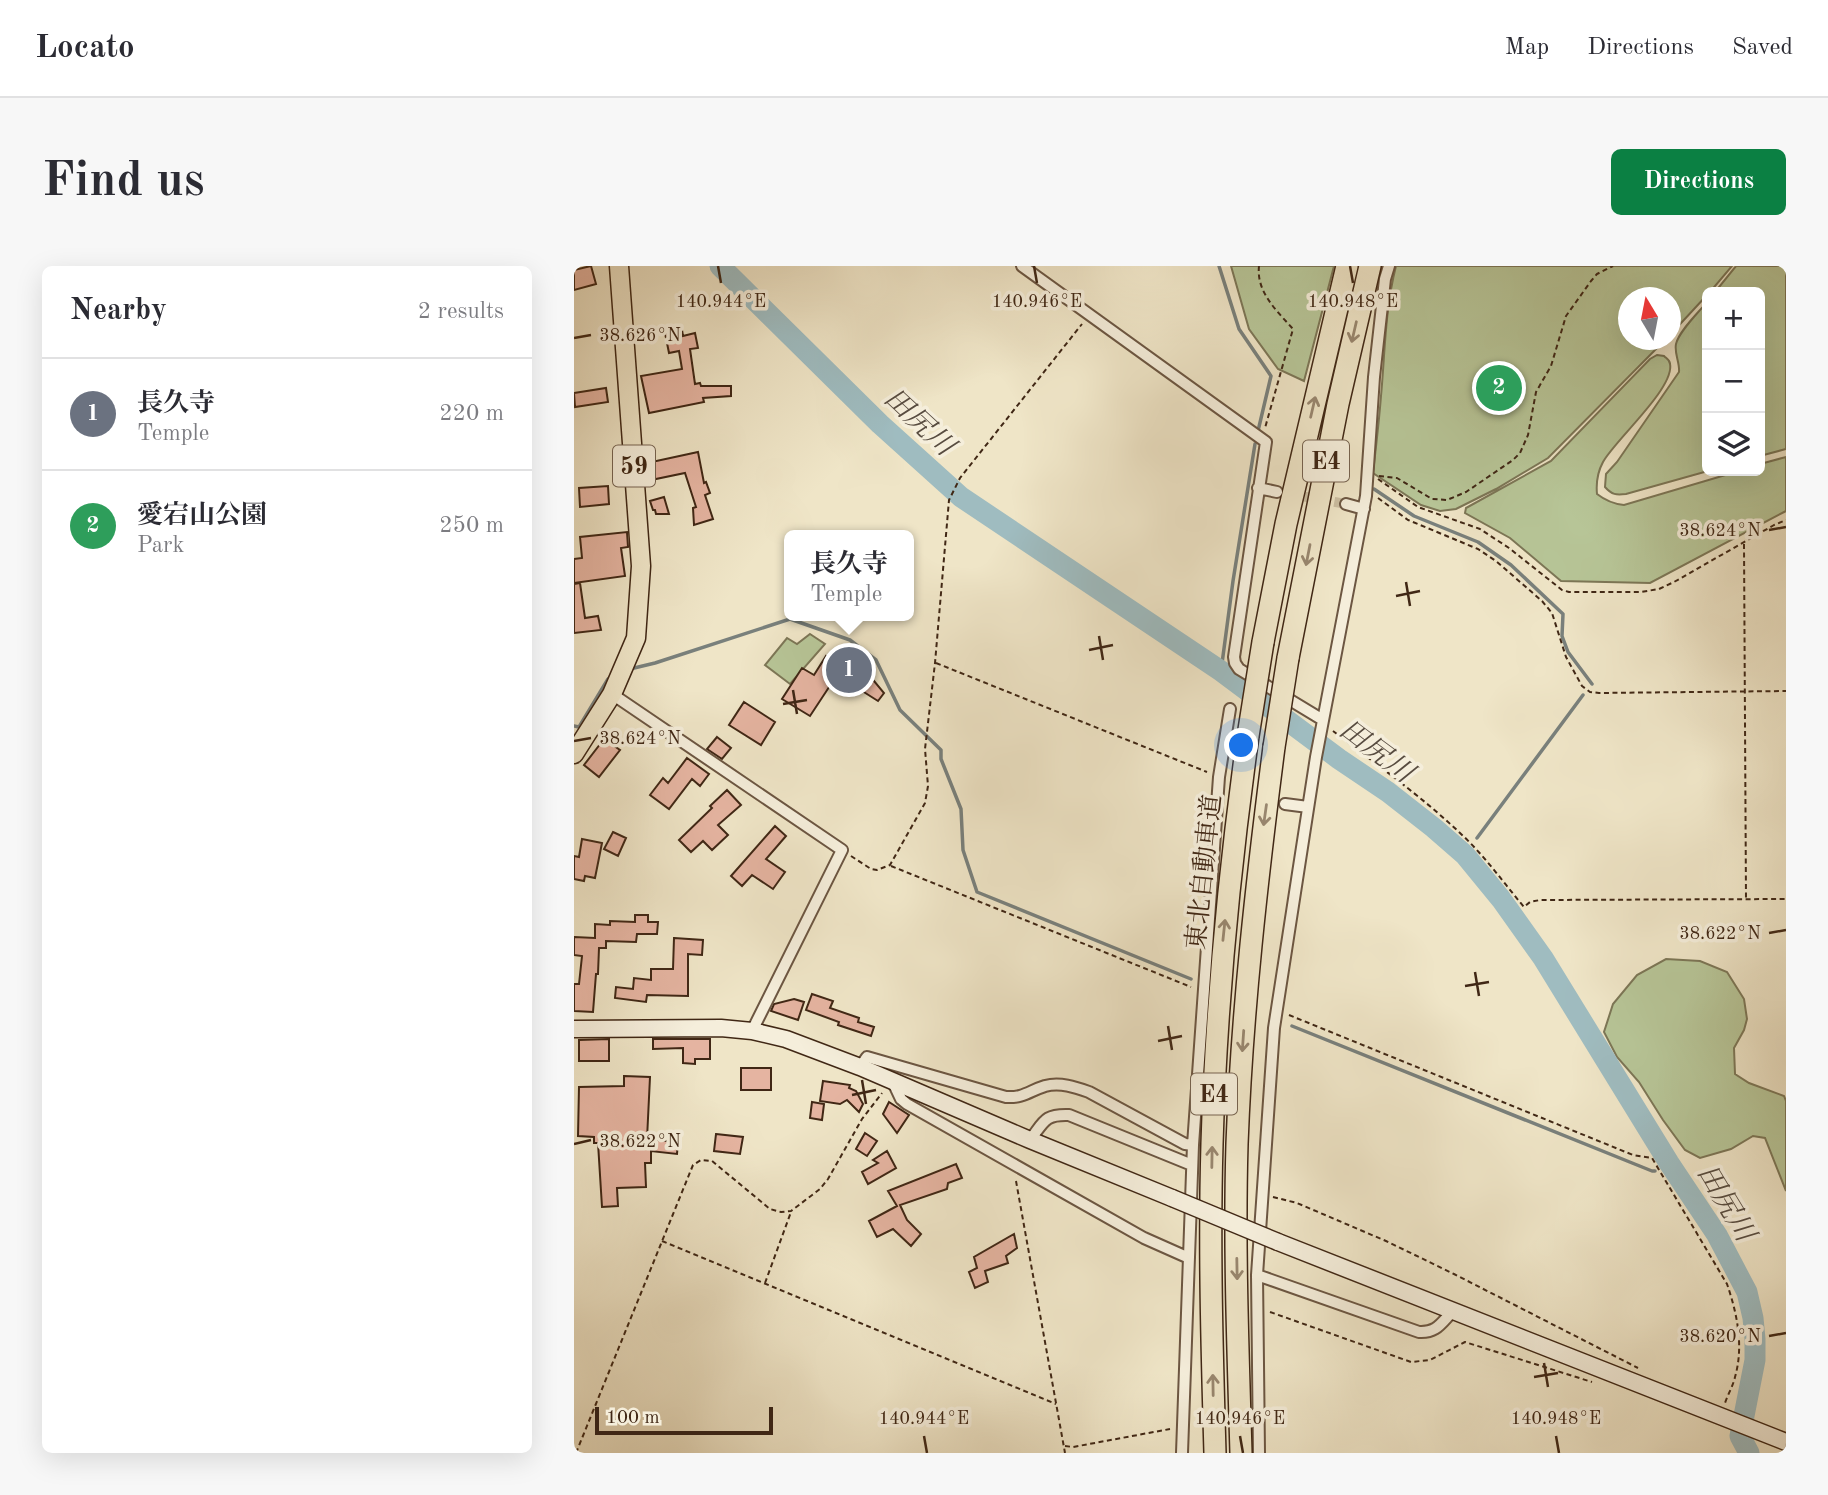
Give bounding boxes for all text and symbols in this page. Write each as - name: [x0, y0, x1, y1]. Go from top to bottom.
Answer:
- text: Locato: [35, 32, 135, 65]
- text: Map: [1505, 36, 1549, 60]
- text: Directions: [1587, 36, 1694, 60]
- text: Saved: [1732, 36, 1793, 60]
- button: Directions: [1611, 149, 1786, 215]
- text: Find us: [42, 158, 205, 207]
- north arrow: [1618, 287, 1681, 350]
- map controls: [1702, 287, 1765, 476]
- button: +: [1702, 287, 1765, 350]
- text: 140.944°E: [676, 293, 766, 311]
- text: 140.946°E: [992, 293, 1082, 311]
- text: 140.948°E: [1308, 293, 1398, 311]
- text: Nearby: [70, 296, 167, 326]
- text: 2 results: [418, 300, 504, 323]
- one-way arrow: [1347, 320, 1361, 343]
- text: 38.626°N: [599, 327, 681, 345]
- button: −: [1702, 350, 1765, 413]
- pin: 2: [1476, 362, 1522, 414]
- water label: 田尻川: [878, 383, 962, 464]
- text: 長久寺: [137, 391, 215, 417]
- one-way arrow: [1307, 396, 1320, 419]
- text: 1: [86, 402, 100, 425]
- text: 220 m: [439, 402, 504, 425]
- button: layers: [1702, 413, 1765, 476]
- text: Temple: [137, 422, 209, 445]
- road number: E4: [1303, 440, 1349, 482]
- road number: 59: [613, 446, 655, 486]
- text: 愛宕山公園: [137, 503, 267, 529]
- text: 2: [86, 514, 100, 537]
- text: 250 m: [439, 514, 504, 537]
- text: 38.624°N: [1679, 522, 1761, 540]
- popup: [784, 530, 914, 621]
- text: Park: [137, 534, 184, 557]
- one-way arrow: [1300, 543, 1314, 566]
- text: 長久寺: [810, 552, 888, 578]
- text: Temple: [810, 583, 882, 606]
- pin: 1: [826, 644, 872, 696]
- water label: 田尻川: [1333, 714, 1421, 791]
- your location: [1224, 728, 1258, 762]
- text: 38.624°N: [599, 730, 681, 748]
- street label: 東北自動車道: [1182, 793, 1226, 951]
- one-way arrow: [1259, 803, 1272, 826]
- one-way arrow: [1218, 919, 1231, 942]
- text: 38.622°N: [1679, 925, 1761, 943]
- one-way arrow: [1236, 1029, 1249, 1052]
- road number: E4: [1191, 1074, 1237, 1114]
- text: 38.622°N: [599, 1133, 681, 1151]
- one-way arrow: [1205, 1146, 1219, 1169]
- water label: 田尻川: [1691, 1159, 1761, 1249]
- one-way arrow: [1230, 1257, 1243, 1280]
- text: 38.620°N: [1679, 1328, 1761, 1346]
- one-way arrow: [1207, 1374, 1220, 1397]
- scale bar: [595, 1404, 774, 1436]
- text: 100 m: [606, 1409, 659, 1428]
- text: 140.944°E: [879, 1410, 969, 1428]
- text: 140.946°E: [1195, 1410, 1285, 1428]
- text: 140.948°E: [1511, 1410, 1601, 1428]

